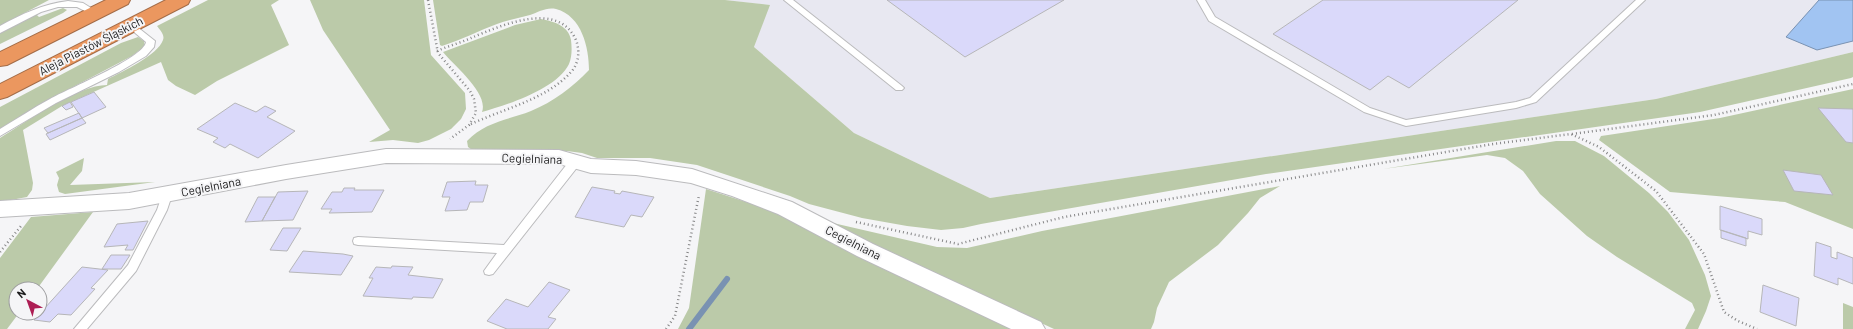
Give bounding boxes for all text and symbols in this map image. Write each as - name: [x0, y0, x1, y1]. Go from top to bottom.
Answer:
- street label: Aleja Piastów Śląskich: [36, 13, 145, 77]
- street label: Cegielniana: [502, 150, 563, 166]
- street label: Cegielniana: [180, 173, 242, 199]
- street label: Cegielniana: [823, 222, 884, 262]
- north arrow: [8, 281, 48, 321]
- text: N: [14, 286, 28, 300]

